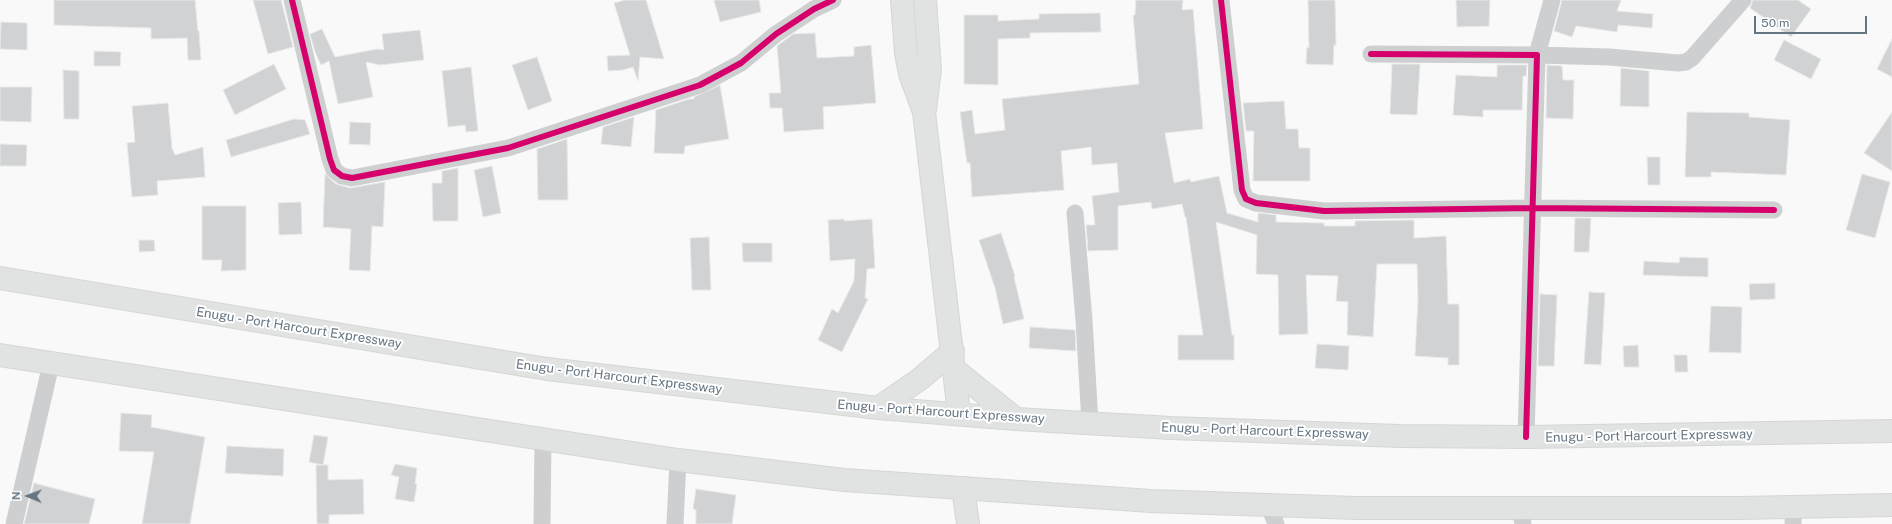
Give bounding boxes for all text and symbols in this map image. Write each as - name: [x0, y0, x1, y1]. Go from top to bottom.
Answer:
- scale bar: [1756, 8, 1869, 34]
- text: 50 m: [1761, 16, 1789, 30]
- street label: Enugu - Port Harcourt Expressway: [195, 304, 403, 352]
- street label: Enugu - Port Harcourt Expressway: [515, 357, 723, 397]
- street label: Enugu - Port Harcourt Expressway: [837, 397, 1045, 427]
- street label: Enugu - Port Harcourt Expressway: [1161, 420, 1369, 442]
- street label: Enugu - Port Harcourt Expressway: [1545, 426, 1753, 446]
- north arrow: [8, 476, 48, 516]
- text: N: [10, 491, 22, 500]

